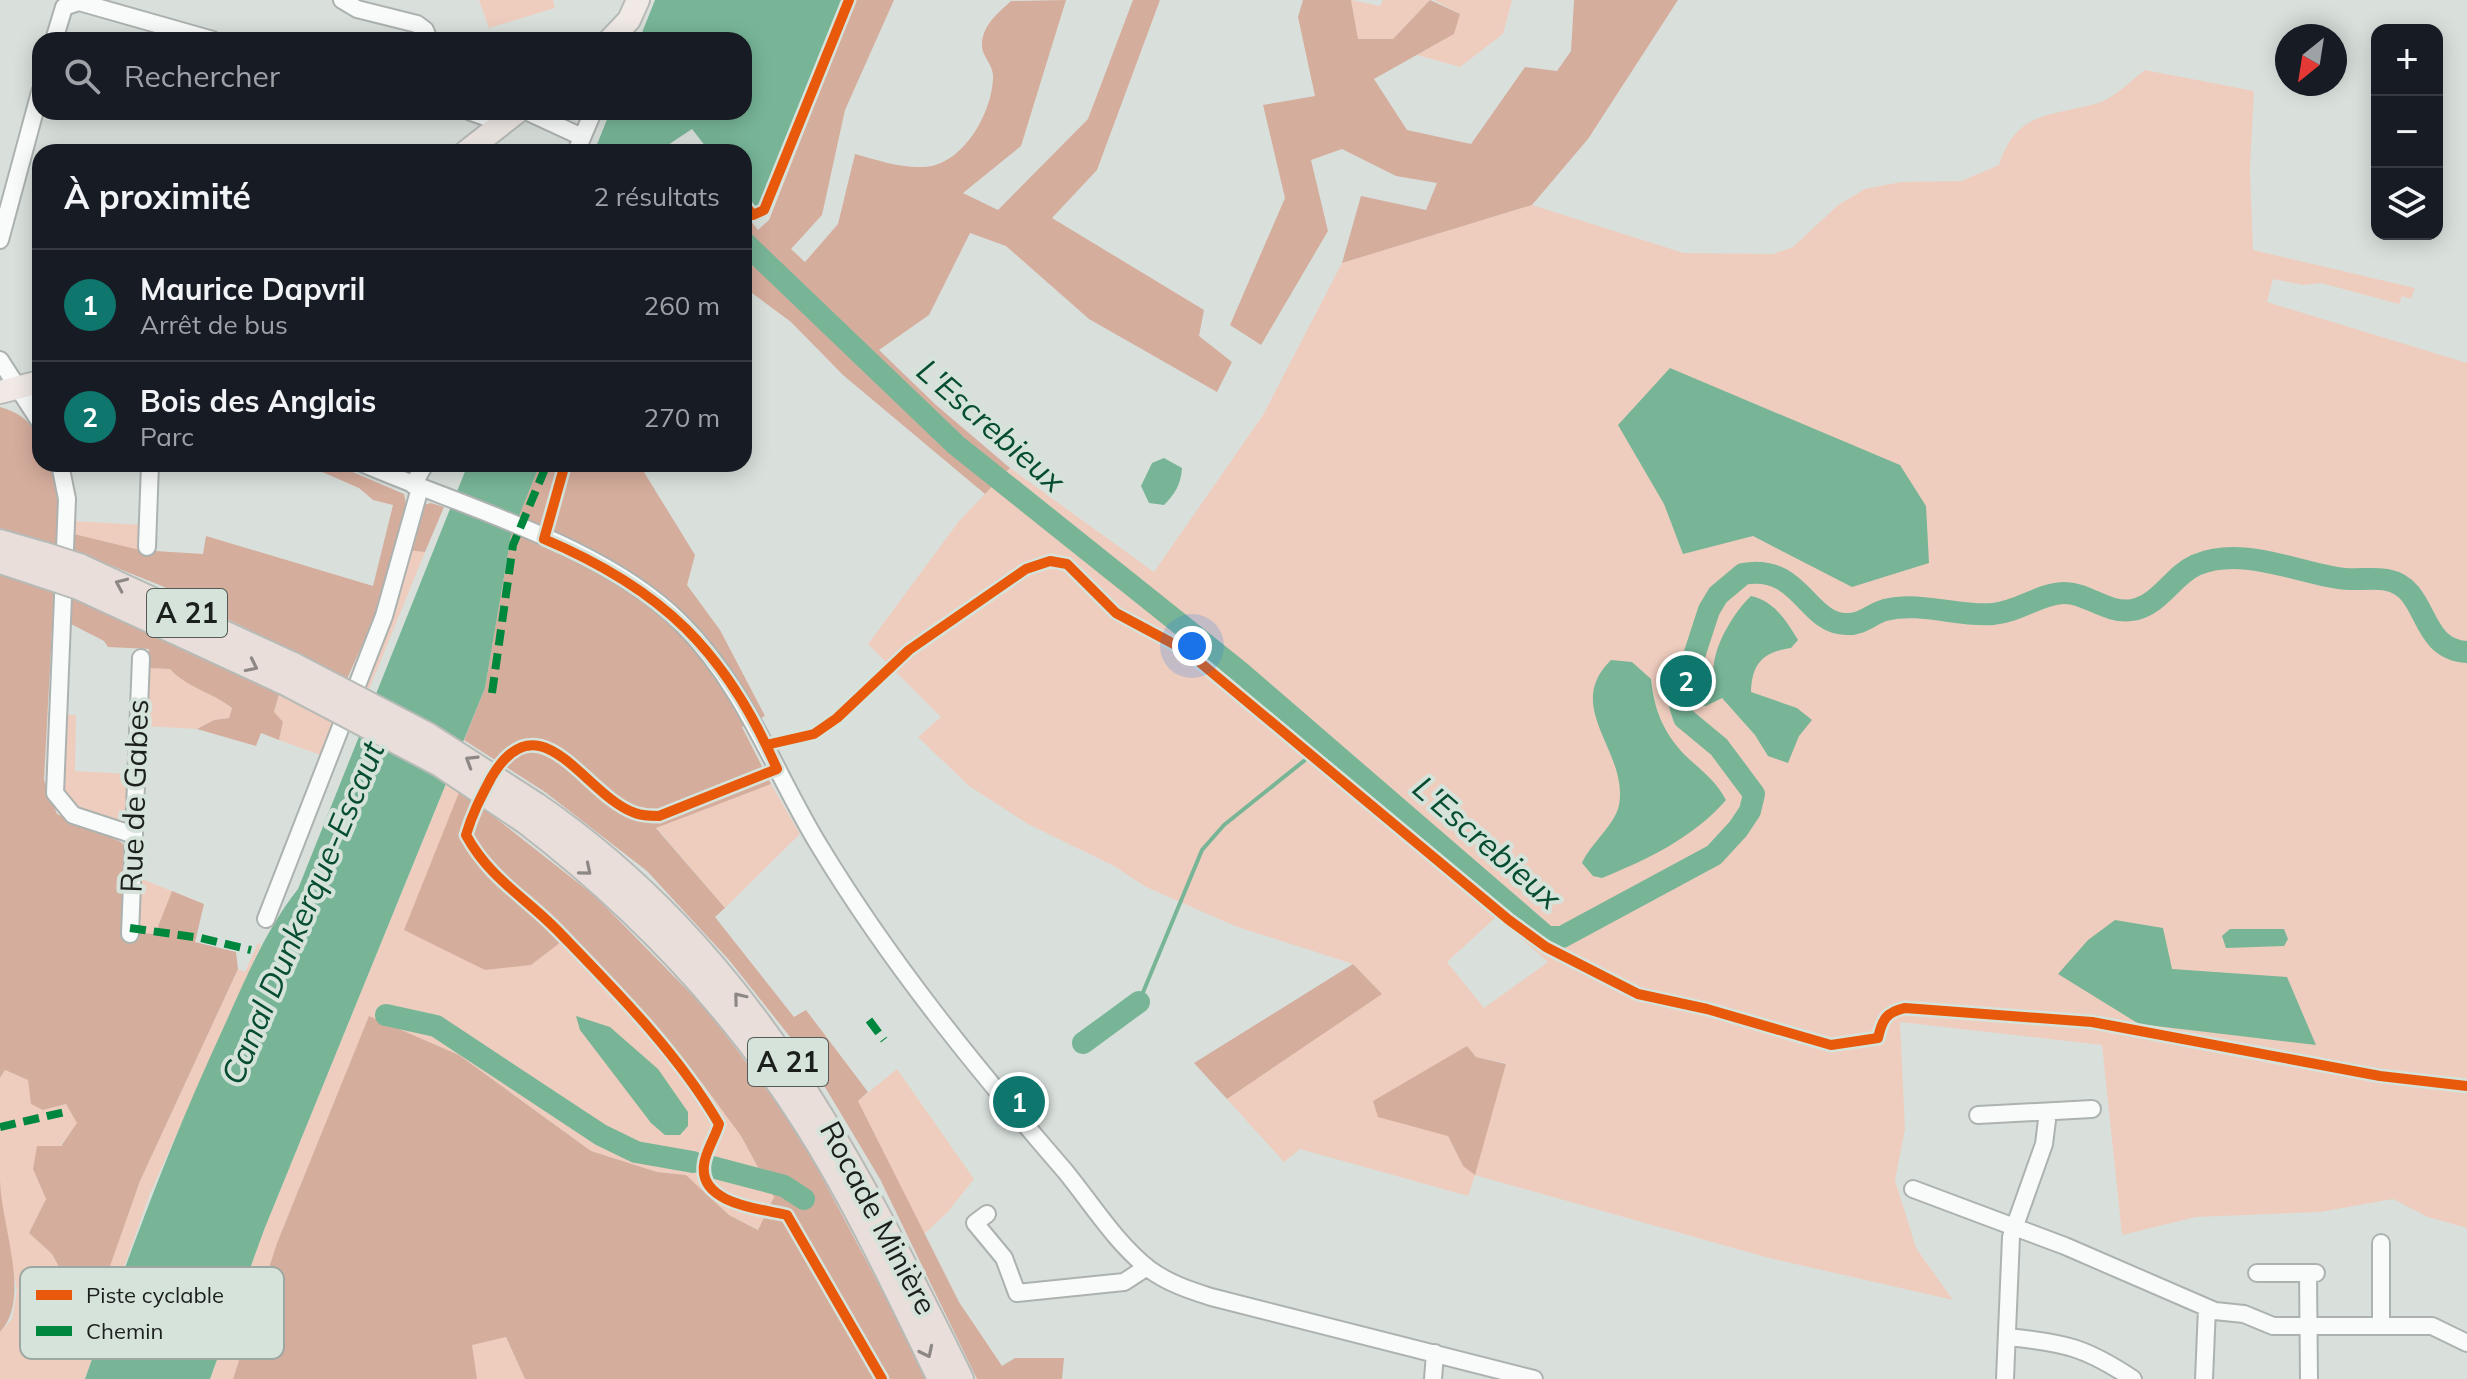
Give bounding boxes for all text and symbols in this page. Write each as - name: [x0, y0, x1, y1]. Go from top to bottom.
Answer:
- north arrow: [2275, 24, 2347, 96]
- map controls: [2371, 24, 2443, 240]
- button: +: [2371, 24, 2443, 96]
- search box: [32, 32, 752, 120]
- icon: search: [60, 54, 104, 98]
- text: Rechercher: [124, 57, 280, 95]
- button: −: [2371, 96, 2443, 168]
- button: layers: [2371, 168, 2443, 240]
- text: À proximité: [64, 175, 251, 218]
- text: 2 résultats: [593, 180, 720, 213]
- text: Maurice Dapvril: [140, 270, 365, 308]
- text: 1: [82, 289, 98, 322]
- text: 260 m: [644, 289, 720, 322]
- text: Arrêt de bus: [140, 308, 288, 341]
- water label: L'Escrebieux: [909, 350, 1075, 501]
- text: Bois des Anglais: [140, 382, 376, 420]
- text: 2: [82, 401, 98, 434]
- text: 270 m: [644, 401, 720, 434]
- text: Parc: [140, 420, 194, 453]
- one-way arrow: [115, 577, 130, 593]
- road number: A 21: [147, 589, 227, 637]
- your location: [1172, 626, 1212, 666]
- pin: 2: [1660, 651, 1712, 711]
- one-way arrow: [243, 656, 258, 672]
- street label: Rue de Gabes: [112, 699, 156, 893]
- water label: Canal Dunkerque-Escaut: [212, 734, 393, 1090]
- one-way arrow: [466, 756, 480, 771]
- water label: L'Escrebieux: [1405, 767, 1571, 918]
- one-way arrow: [577, 860, 592, 875]
- one-way arrow: [734, 993, 749, 1007]
- road number: A 21: [748, 1038, 828, 1086]
- pin: 1: [993, 1072, 1045, 1132]
- street label: Rocade Minière: [812, 1114, 946, 1321]
- legend: [20, 1267, 284, 1359]
- text: Piste cyclable: [86, 1281, 224, 1309]
- text: Chemin: [86, 1317, 163, 1345]
- one-way arrow: [917, 1344, 933, 1359]

